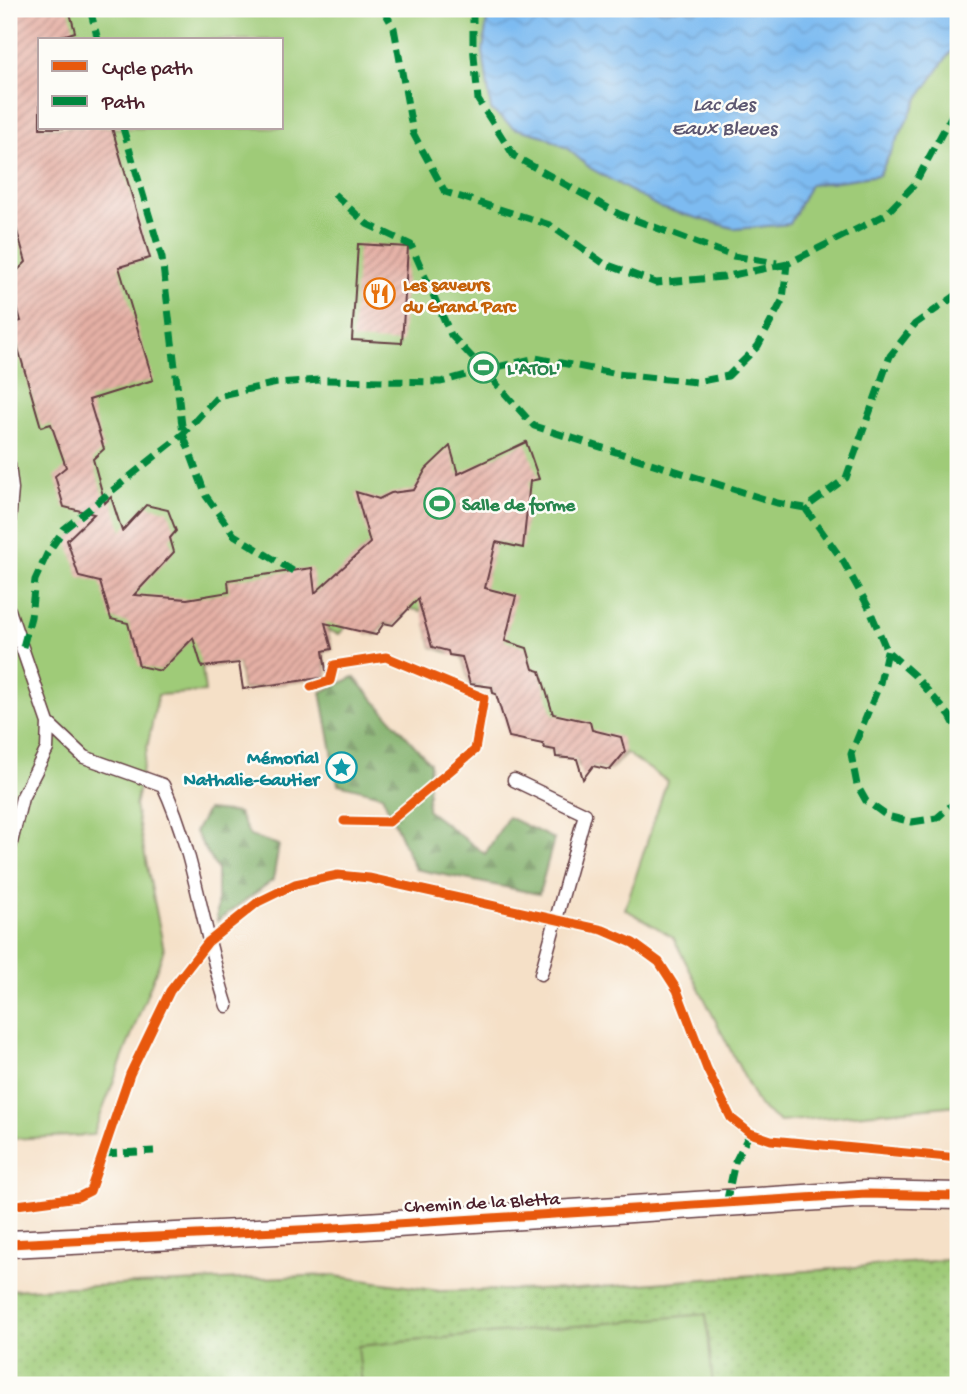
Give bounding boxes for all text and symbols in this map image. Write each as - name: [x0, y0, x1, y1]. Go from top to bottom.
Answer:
- legend: [38, 38, 284, 130]
- text: Cycle path: [102, 58, 193, 83]
- text: Path: [101, 92, 145, 117]
- water label: Lac des Eaux Bleues: [671, 94, 779, 143]
- place label: Les saveurs du Grand Parc: [403, 275, 517, 320]
- restaurant icon: Les saveurs du Grand Parc: [363, 277, 397, 311]
- sports icon: L'ATOL': [467, 350, 501, 384]
- place label: L'ATOL': [507, 359, 561, 382]
- sports icon: Salle de forme: [422, 486, 456, 520]
- place label: Salle de forme: [462, 495, 576, 518]
- place label: Mémorial Nathalie-Gautier: [184, 748, 321, 793]
- place icon: Mémorial Nathalie-Gautier: [325, 750, 359, 784]
- street label: Chemin de la Bletta: [404, 1189, 562, 1220]

